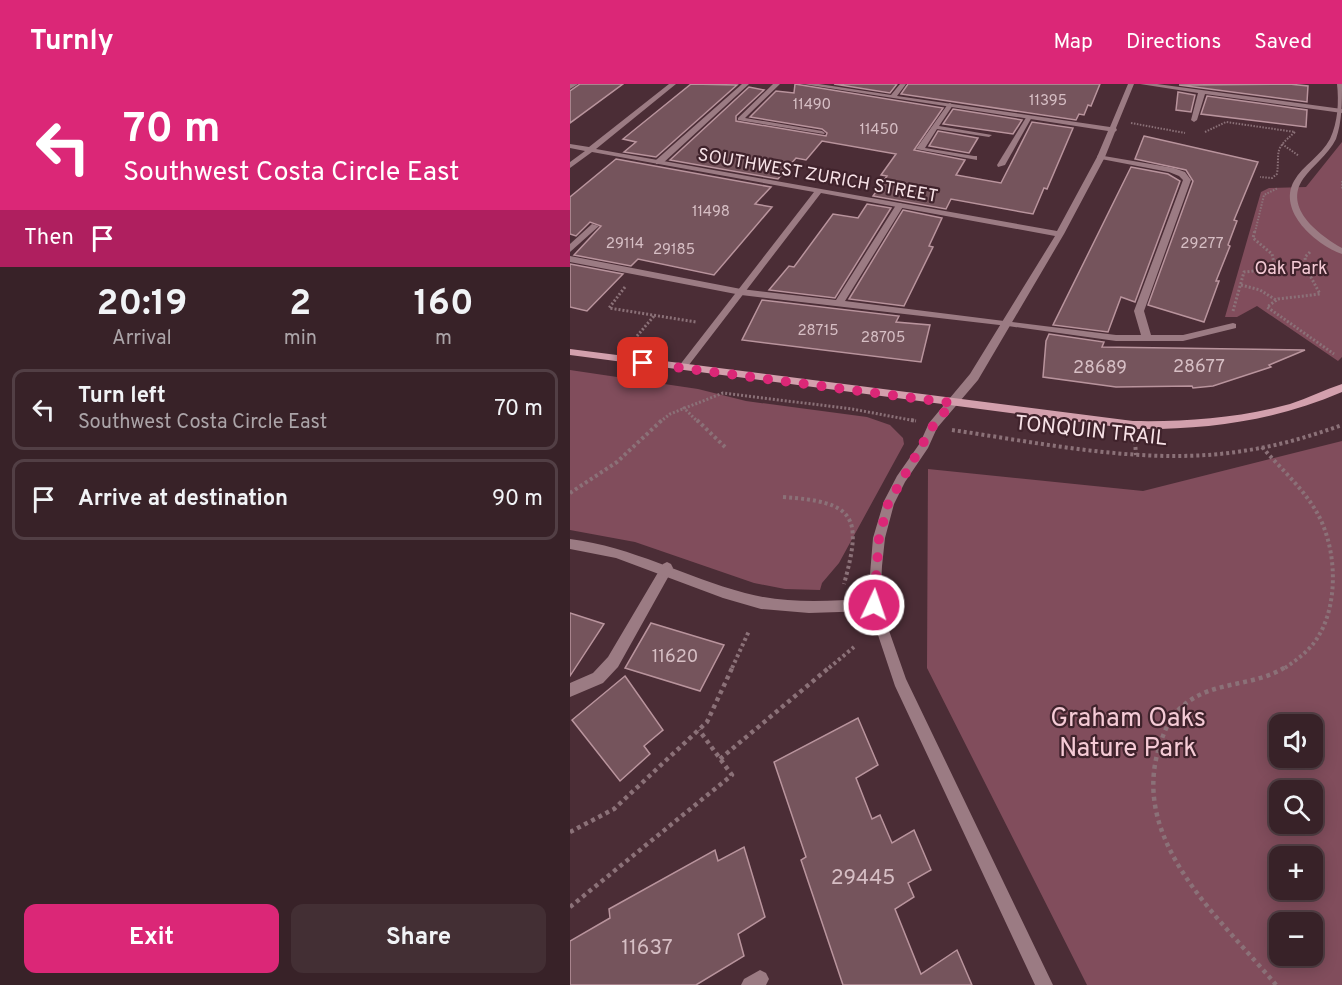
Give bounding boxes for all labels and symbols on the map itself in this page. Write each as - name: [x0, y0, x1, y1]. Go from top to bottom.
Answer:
- house number: 11395: [1029, 92, 1067, 111]
- house number: 11490: [793, 96, 831, 115]
- house number: 11450: [859, 121, 899, 140]
- street label: SOUTHWEST ZURICH STREET: [696, 144, 940, 209]
- house number: 11498: [692, 203, 730, 222]
- house number: 29114: [606, 235, 644, 254]
- house number: 29277: [1180, 235, 1224, 254]
- house number: 29185: [653, 241, 695, 260]
- park label: Oak Park: [1254, 258, 1328, 281]
- house number: 28715: [797, 322, 839, 341]
- house number: 28705: [861, 329, 905, 348]
- pin: [617, 337, 668, 388]
- house number: 28677: [1173, 356, 1225, 379]
- house number: 28689: [1073, 357, 1127, 380]
- street label: TONQUIN TRAIL: [1013, 410, 1169, 453]
- position arrow: [842, 573, 906, 637]
- house number: 11620: [652, 646, 698, 669]
- park label: Graham Oaks Nature Park: [1050, 703, 1206, 766]
- house number: 29445: [831, 865, 895, 892]
- house number: 11637: [621, 935, 673, 962]

